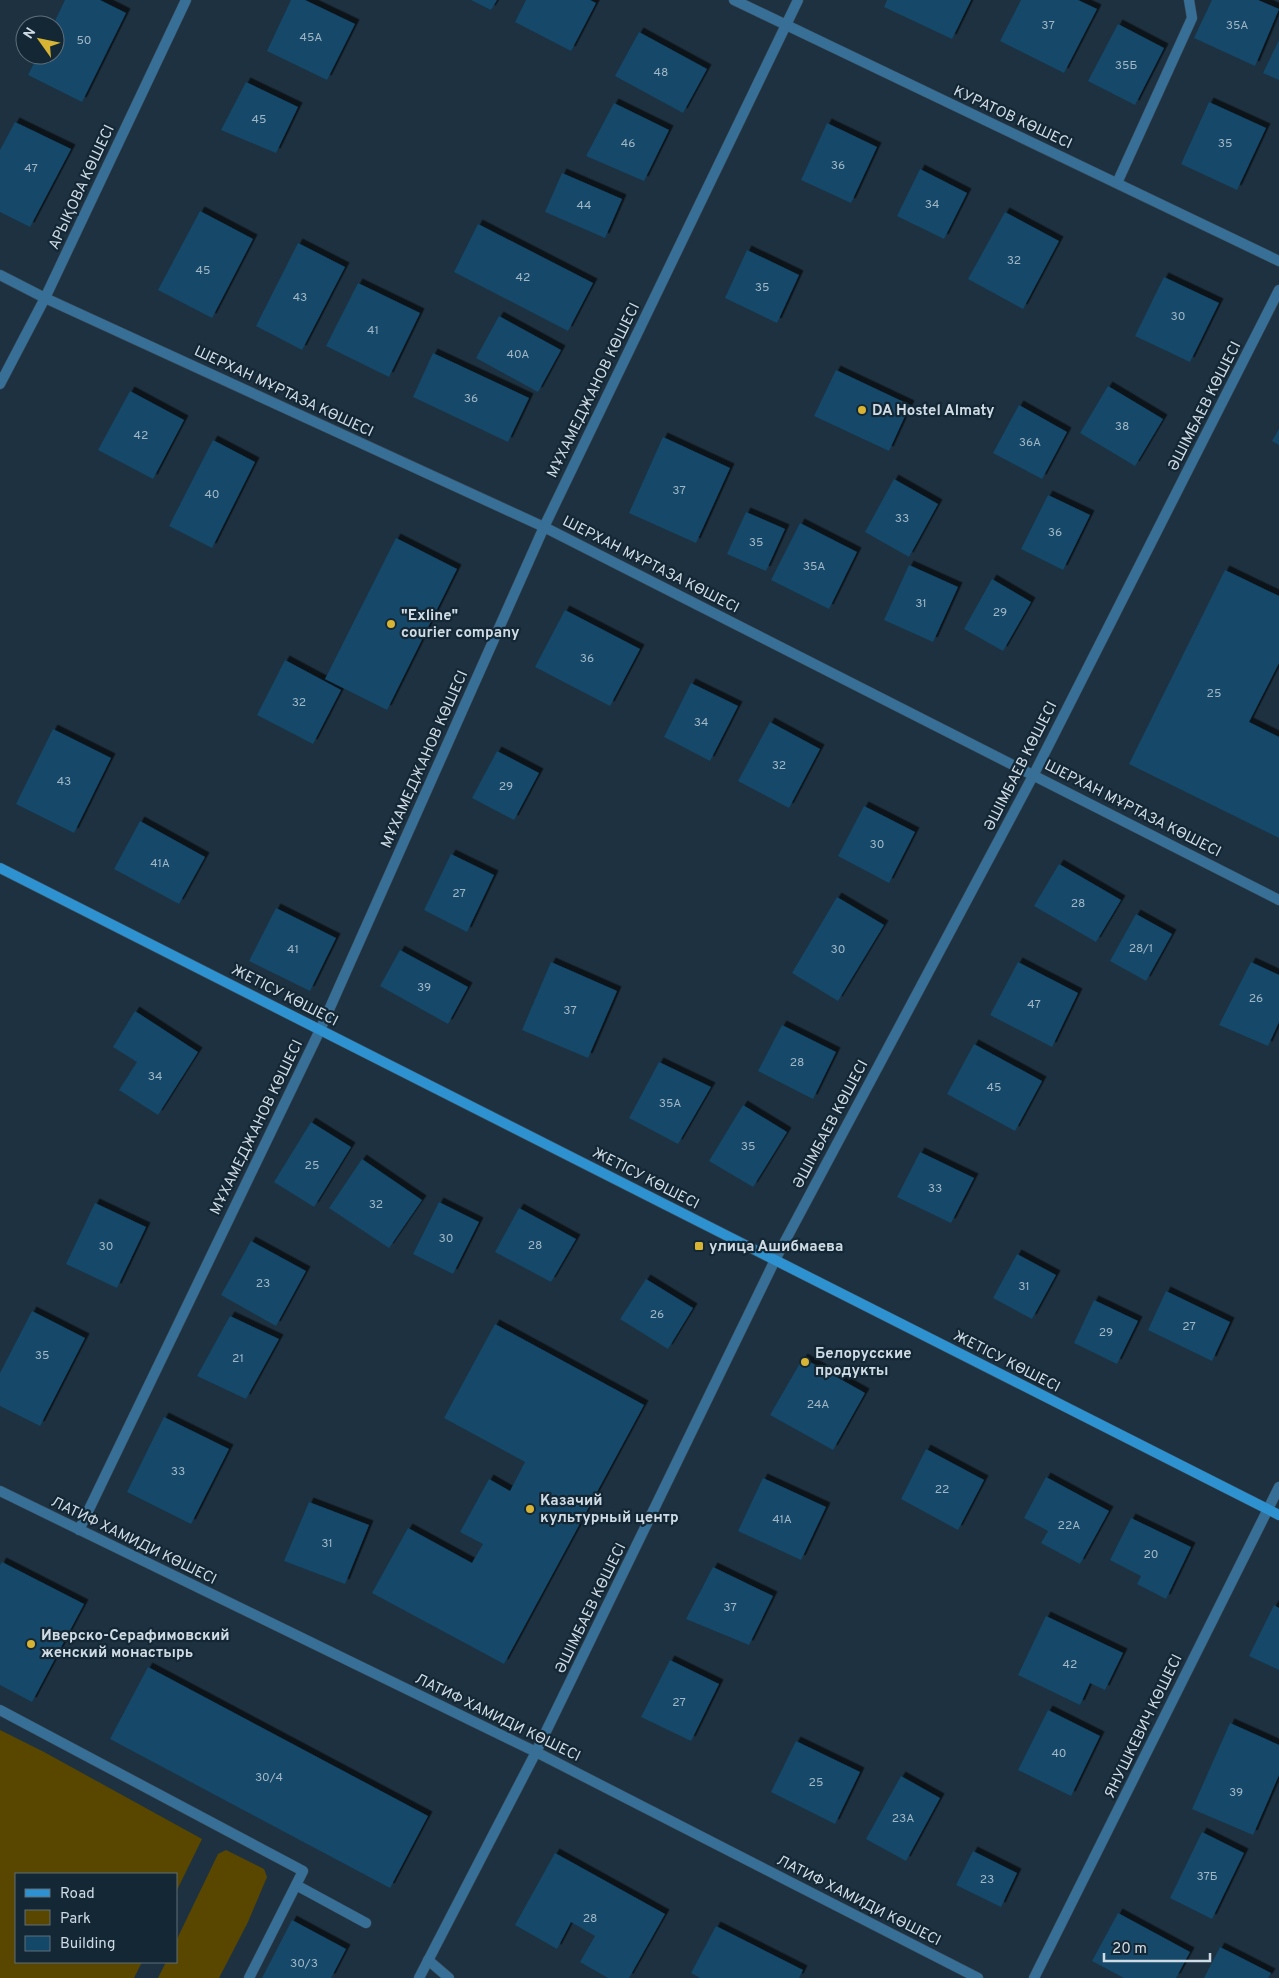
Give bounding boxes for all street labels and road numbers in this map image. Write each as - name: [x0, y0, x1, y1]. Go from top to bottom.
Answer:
- street label: КУРАТОВ КӨШЕСІ: [950, 83, 1075, 154]
- street label: АРЫҚОВА КӨШЕСІ: [45, 122, 120, 253]
- street label: МҰХАМЕДЖАНОВ КӨШЕСІ: [544, 300, 645, 481]
- street label: ӘШІМБАЕВ КӨШЕСІ: [1164, 339, 1246, 475]
- street label: ШЕРХАН МҰРТАЗА КӨШЕСІ: [191, 342, 376, 442]
- street label: ШЕРХАН МҰРТАЗА КӨШЕСІ: [559, 512, 742, 618]
- street label: МҰХАМЕДЖАНОВ КӨШЕСІ: [378, 668, 473, 851]
- street label: ӘШІМБАЕВ КӨШЕСІ: [980, 699, 1062, 835]
- street label: ШЕРХАН МҰРТАЗА КӨШЕСІ: [1041, 756, 1224, 862]
- street label: ЖЕТІСУ КӨШЕСІ: [228, 961, 341, 1031]
- street label: МҰХАМЕДЖАНОВ КӨШЕСІ: [207, 1037, 308, 1218]
- street label: ӘШІМБАЕВ КӨШЕСІ: [789, 1057, 873, 1192]
- street label: ЖЕТІСУ КӨШЕСІ: [589, 1144, 702, 1214]
- street label: ЖЕТІСУ КӨШЕСІ: [950, 1327, 1063, 1397]
- street label: ЛАТИФ ХАМИДИ КӨШЕСІ: [47, 1493, 219, 1590]
- street label: ӘШІМБАЕВ КӨШЕСІ: [551, 1540, 631, 1677]
- street label: ЯНУШКЕВИЧ КӨШЕСІ: [1101, 1651, 1188, 1802]
- street label: ЛАТИФ ХАМИДИ КӨШЕСІ: [411, 1670, 583, 1767]
- street label: ЛАТИФ ХАМИДИ КӨШЕСІ: [773, 1852, 944, 1951]

